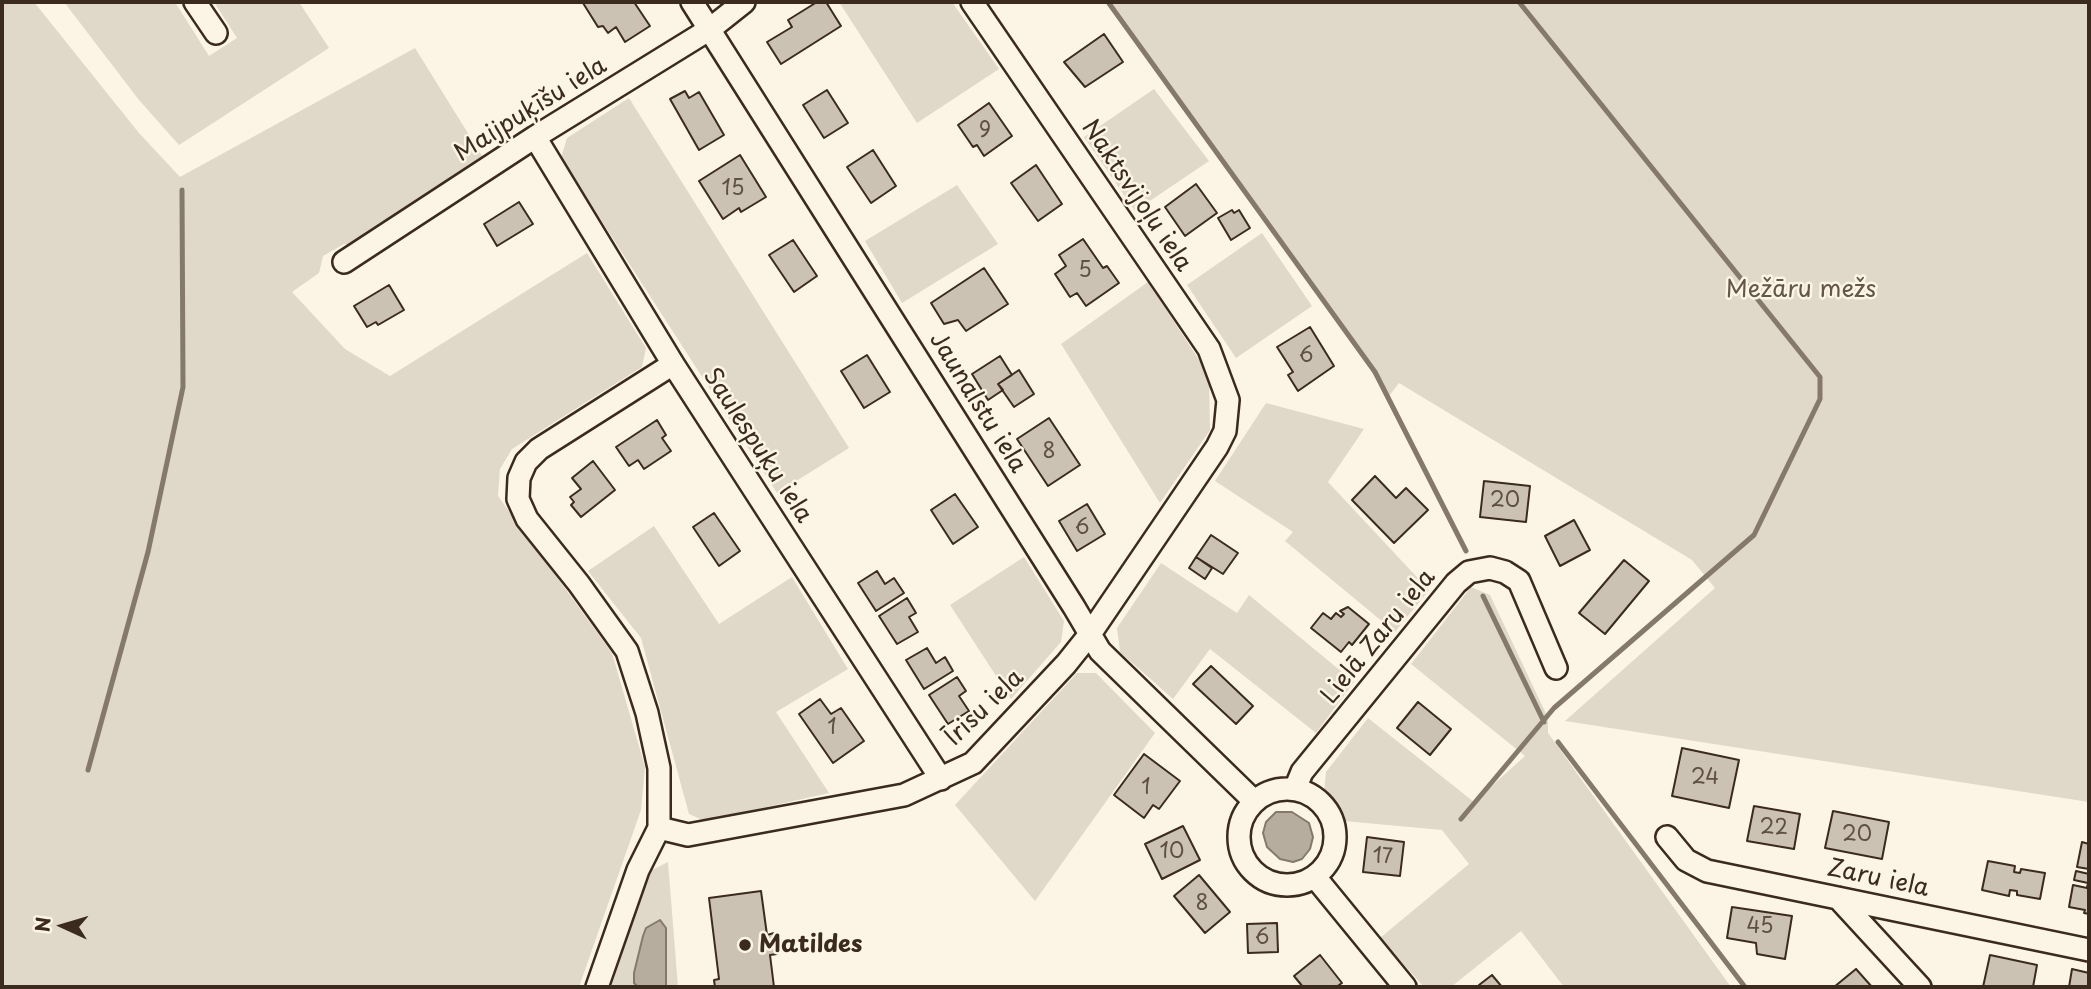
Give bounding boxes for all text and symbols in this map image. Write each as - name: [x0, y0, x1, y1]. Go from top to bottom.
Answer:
- street label: Maijpuķīšu iela: [450, 52, 612, 168]
- street label: Naktsvijoļu iela: [1075, 115, 1197, 277]
- house number: 9: [979, 118, 991, 144]
- house number: 15: [722, 176, 744, 202]
- house number: 5: [1078, 258, 1092, 284]
- park label: Mežāru mežs: [1726, 276, 1876, 304]
- street label: Jaunalstu iela: [922, 327, 1032, 479]
- house number: 6: [1299, 343, 1313, 369]
- street label: Saulespuķu iela: [696, 363, 818, 529]
- house number: 8: [1042, 439, 1056, 465]
- house number: 20: [1490, 488, 1520, 514]
- house number: 6: [1075, 515, 1089, 541]
- street label: Lielā Zaru iela: [1316, 564, 1442, 710]
- street label: Īrisu iela: [940, 664, 1030, 752]
- house number: 1: [827, 715, 837, 741]
- house number: 24: [1691, 765, 1719, 791]
- house number: 1: [1141, 775, 1151, 801]
- house number: 22: [1760, 815, 1788, 841]
- house number: 20: [1842, 822, 1872, 848]
- house number: 10: [1160, 839, 1184, 865]
- house number: 17: [1373, 844, 1393, 870]
- street label: Zaru iela: [1825, 854, 1931, 904]
- north arrow: [28, 891, 98, 961]
- house number: 8: [1195, 891, 1209, 917]
- house number: 45: [1747, 914, 1773, 940]
- text: N: [28, 916, 57, 933]
- house number: 6: [1255, 925, 1269, 951]
- place label: Matildes: [759, 931, 863, 959]
- marker: Matildes: [737, 937, 753, 953]

